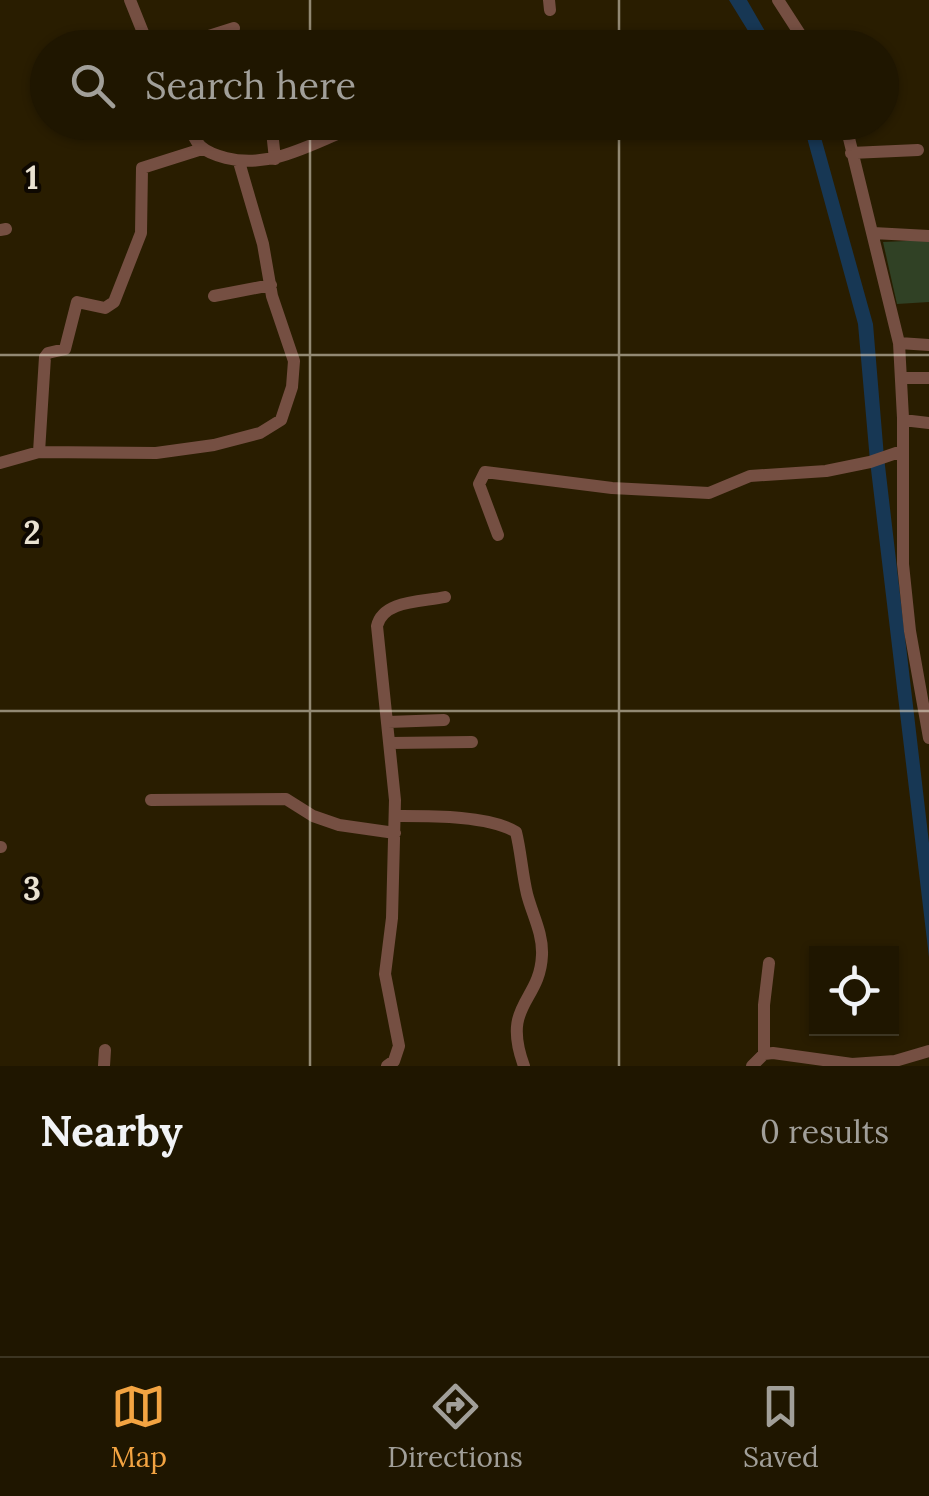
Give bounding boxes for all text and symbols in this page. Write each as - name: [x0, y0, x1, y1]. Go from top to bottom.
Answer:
- search box: [30, 30, 899, 140]
- icon: search: [65, 58, 120, 113]
- text: Search here: [145, 61, 356, 109]
- text: 1: [26, 157, 39, 198]
- text: 2: [23, 512, 41, 553]
- text: 3: [23, 868, 41, 909]
- map controls: [809, 946, 899, 1036]
- button: locate: [809, 946, 899, 1036]
- text: Nearby: [40, 1104, 183, 1158]
- text: 0 results: [760, 1111, 889, 1152]
- tab: Map: [110, 1379, 167, 1475]
- tab: Directions: [387, 1379, 523, 1475]
- tab: Saved: [743, 1379, 819, 1475]

